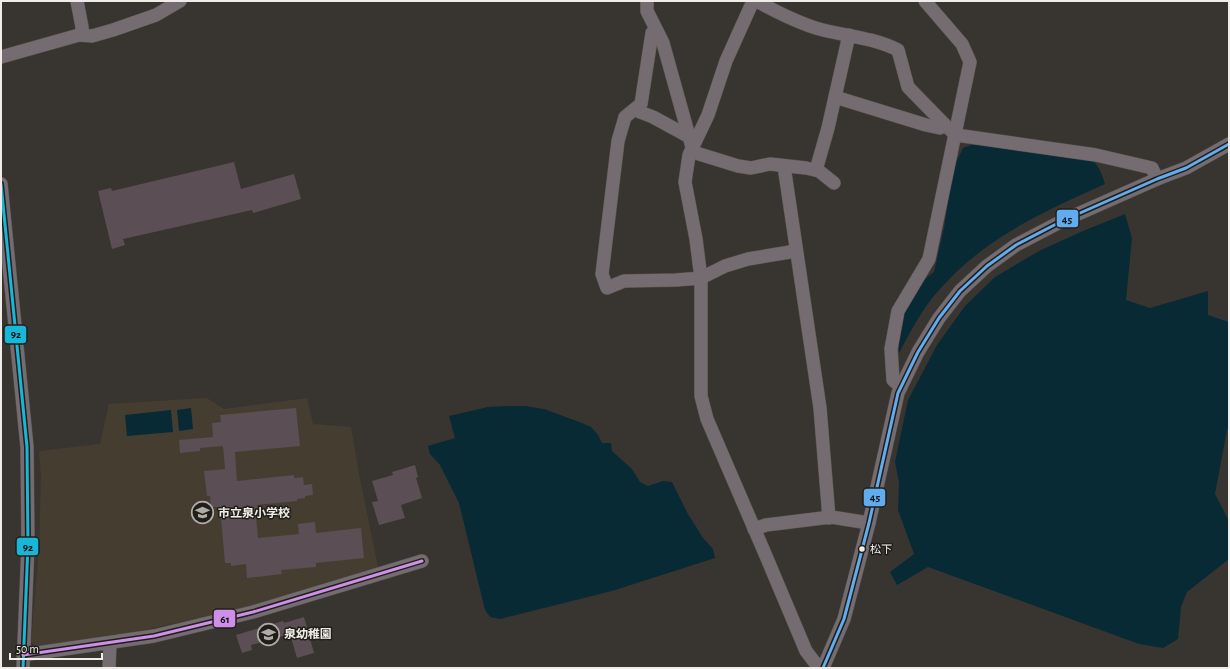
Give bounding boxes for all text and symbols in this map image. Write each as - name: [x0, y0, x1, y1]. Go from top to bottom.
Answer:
- line badge: 45: [1056, 209, 1079, 228]
- text: 45: [1062, 214, 1072, 225]
- line badge: 92: [4, 325, 27, 344]
- text: 92: [11, 329, 21, 340]
- line badge: 45: [863, 488, 886, 507]
- text: 45: [870, 492, 880, 503]
- school or university icon: 市立泉小学校: [190, 500, 216, 526]
- place label: 市立泉小学校: [218, 506, 290, 519]
- line badge: 92: [16, 537, 39, 556]
- text: 92: [23, 542, 33, 553]
- marker: 松下: [857, 544, 867, 554]
- place label: 松下: [870, 544, 892, 555]
- line badge: 61: [213, 609, 236, 628]
- text: 61: [220, 614, 230, 625]
- school or university icon: 泉幼稚園: [256, 621, 282, 647]
- place label: 泉幼稚園: [284, 627, 332, 640]
- scale bar: [10, 635, 102, 661]
- text: 50 m: [16, 643, 39, 655]

